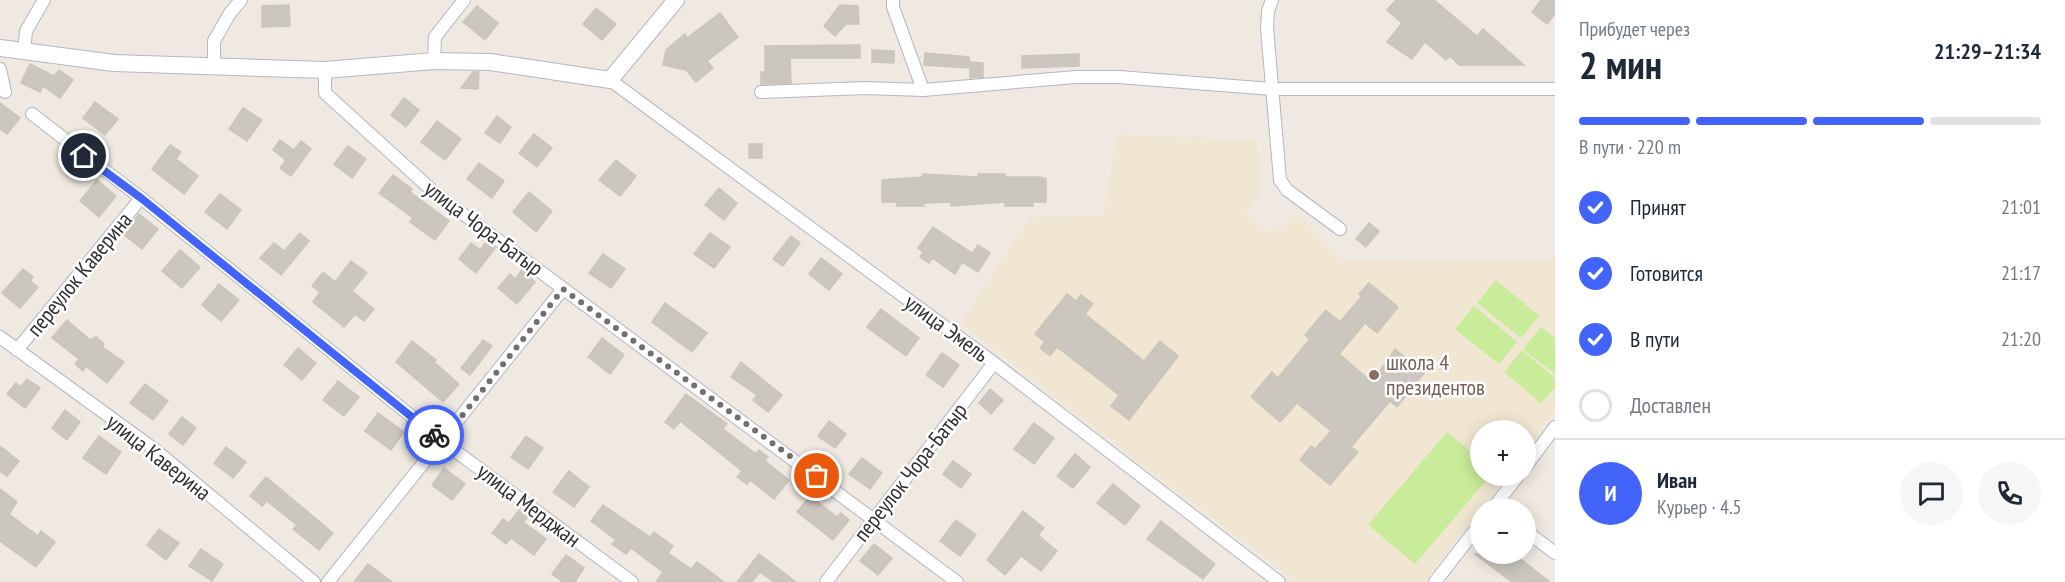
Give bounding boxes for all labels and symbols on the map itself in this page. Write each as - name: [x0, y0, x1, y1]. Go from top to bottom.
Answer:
- pin: [58, 130, 109, 181]
- street label: улица Чора-Батыр: [419, 174, 549, 282]
- street label: переулок Каверина: [20, 206, 138, 342]
- street label: улица Эмель: [899, 288, 995, 368]
- place label: школа 4 президентов: [1386, 348, 1485, 401]
- marker: школа 4 президентов: [1367, 368, 1381, 382]
- street label: переулок Чора-Батыр: [847, 397, 973, 547]
- courier: [404, 405, 464, 465]
- street label: улица Каверина: [101, 407, 217, 507]
- pin: [791, 450, 842, 501]
- street label: улица Мерджан: [472, 457, 586, 553]

